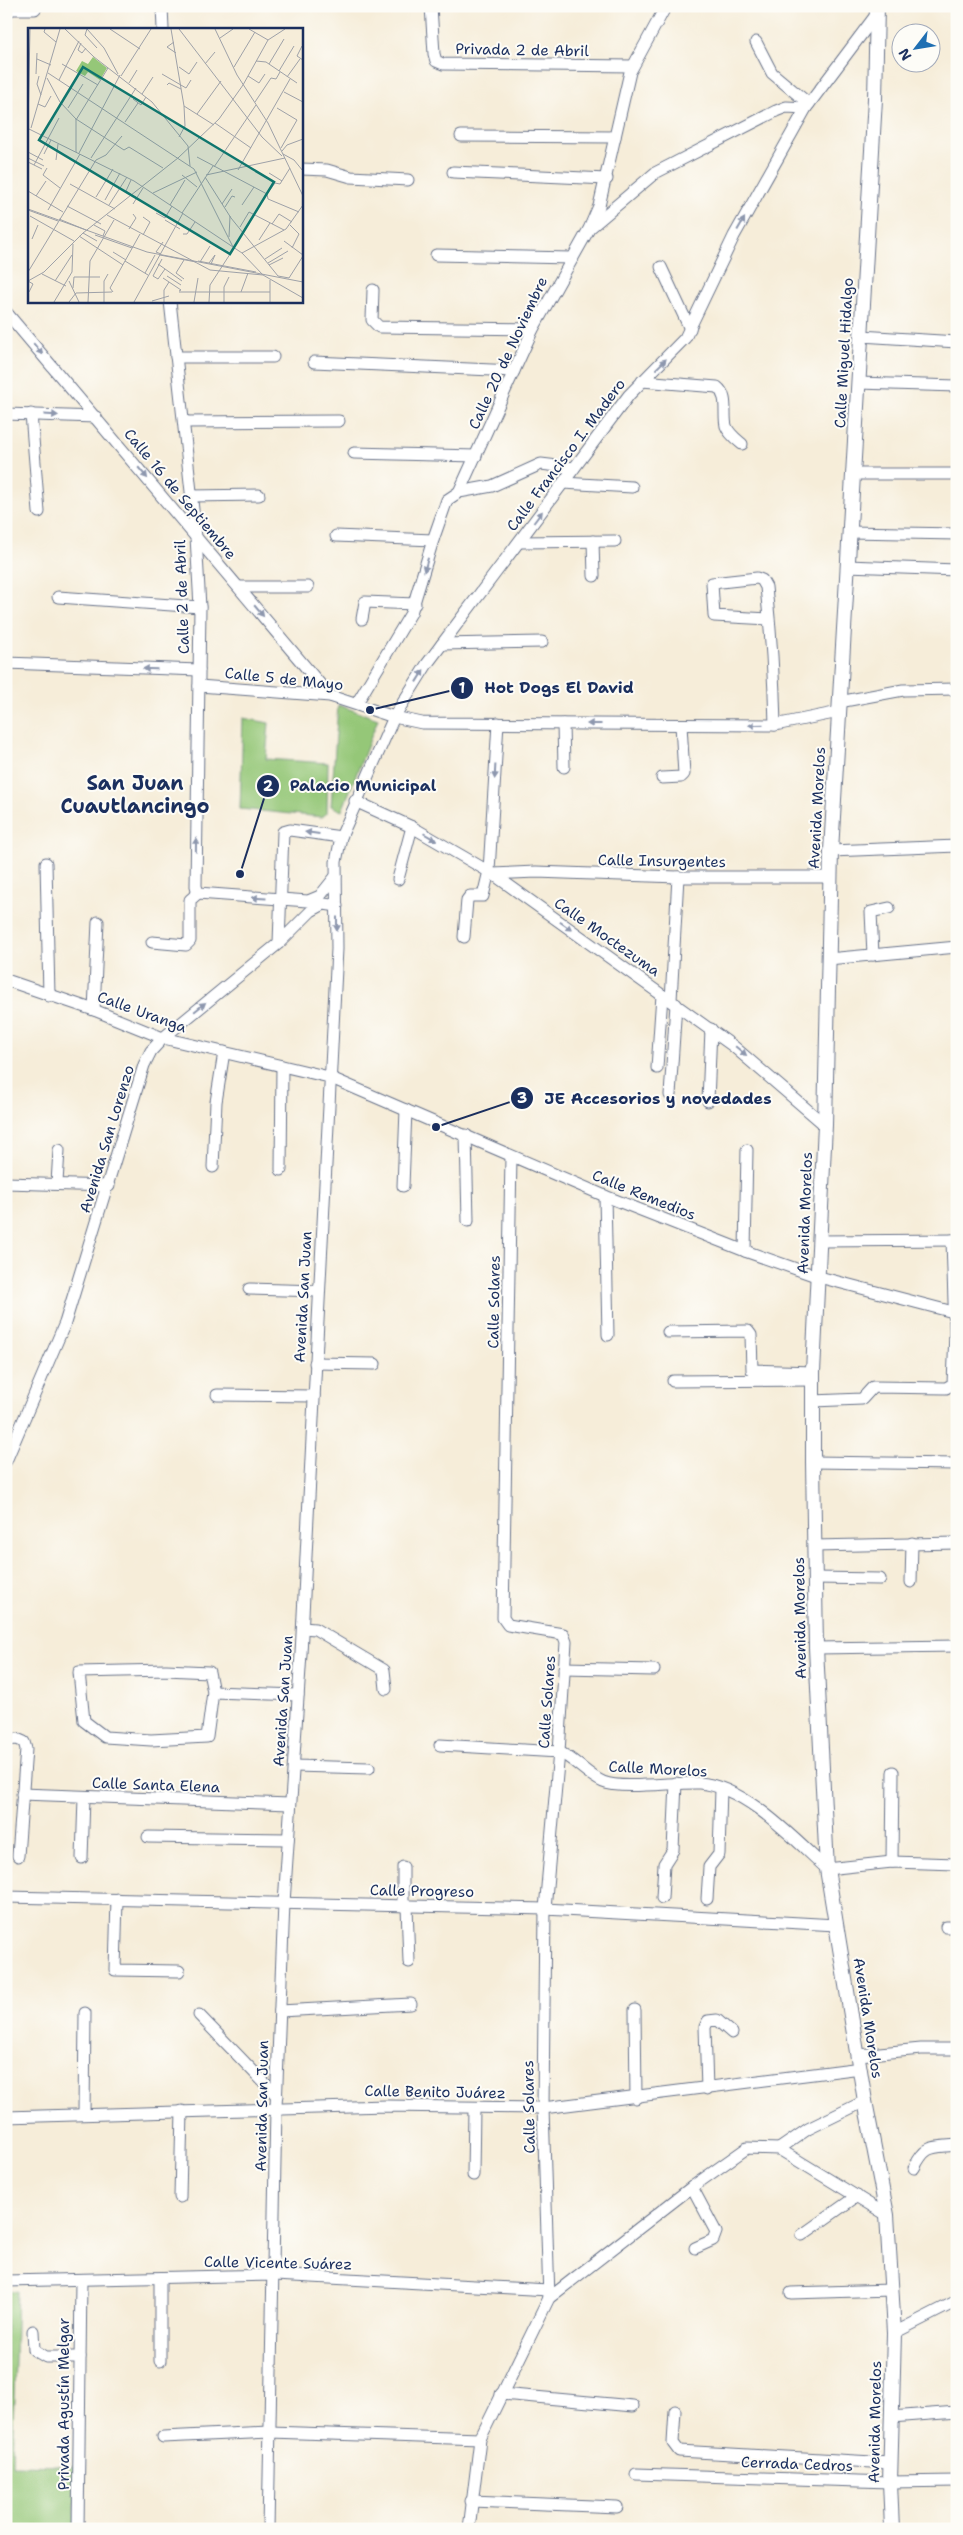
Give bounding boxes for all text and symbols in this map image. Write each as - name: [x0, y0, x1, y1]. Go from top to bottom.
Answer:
- north arrow: [890, 22, 940, 72]
- inset map: [28, 28, 302, 302]
- street label: Privada 2 de Abril: [455, 39, 589, 61]
- text: N: [894, 45, 915, 64]
- one-way arrow: [736, 217, 745, 230]
- street label: Calle 20 de Noviembre: [464, 273, 552, 433]
- street label: Calle Miguel Hidalgo: [830, 277, 858, 429]
- one-way arrow: [32, 343, 44, 355]
- one-way arrow: [655, 358, 667, 370]
- street label: Calle Francisco I. Madero: [502, 375, 630, 535]
- one-way arrow: [43, 411, 59, 419]
- street label: Calle 16 de Septiembre: [119, 424, 241, 564]
- one-way arrow: [137, 467, 148, 480]
- one-way arrow: [533, 510, 543, 524]
- street label: Calle 2 de Abril: [170, 539, 194, 654]
- one-way arrow: [421, 558, 429, 573]
- one-way arrow: [254, 604, 265, 617]
- street label: Calle 5 de Mayo: [224, 663, 344, 695]
- one-way arrow: [142, 664, 158, 672]
- one-way arrow: [415, 669, 424, 682]
- callout: Hot Dogs El David: [450, 672, 644, 703]
- text: Hot Dogs El David: [484, 677, 634, 698]
- text: 1: [459, 678, 466, 698]
- one-way arrow: [586, 720, 602, 728]
- one-way arrow: [748, 721, 764, 729]
- street label: Avenida Morelos: [804, 746, 830, 870]
- one-way arrow: [490, 764, 498, 780]
- district label: San Juan Cuautlancingo: [61, 770, 209, 819]
- callout: Palacio Municipal: [255, 770, 447, 801]
- text: Palacio Municipal: [290, 775, 437, 796]
- text: 2: [263, 776, 274, 796]
- one-way arrow: [303, 829, 319, 837]
- one-way arrow: [423, 833, 437, 842]
- one-way arrow: [193, 837, 201, 853]
- street label: Calle Insurgentes: [598, 850, 726, 872]
- street label: Calle Moctezuma: [550, 893, 664, 981]
- one-way arrow: [251, 894, 267, 902]
- one-way arrow: [333, 917, 341, 933]
- one-way arrow: [559, 921, 573, 931]
- street label: Calle Uranga: [95, 987, 190, 1038]
- one-way arrow: [194, 1001, 207, 1012]
- one-way arrow: [734, 1046, 747, 1057]
- street label: Avenida San Lorenzo: [75, 1063, 139, 1215]
- callout: JE Accesorios y novedades: [509, 1083, 782, 1114]
- text: 3: [517, 1088, 527, 1108]
- text: JE Accesorios y novedades: [544, 1088, 772, 1109]
- street label: Avenida Morelos: [793, 1152, 817, 1274]
- street label: Calle Remedios: [589, 1165, 699, 1225]
- street label: Avenida San Juan: [290, 1231, 316, 1363]
- street label: Calle Solares: [483, 1255, 505, 1349]
- street label: Avenida Morelos: [789, 1557, 811, 1679]
- street label: Avenida San Juan: [268, 1635, 298, 1767]
- street label: Calle Solares: [534, 1655, 560, 1749]
- street label: Calle Morelos: [608, 1756, 708, 1782]
- street label: Calle Santa Elena: [92, 1773, 221, 1797]
- street label: Calle Progreso: [370, 1880, 474, 1902]
- street label: Avenida Morelos: [849, 1956, 887, 2080]
- street label: Avenida San Juan: [251, 2040, 273, 2172]
- street label: Calle Solares: [518, 2060, 540, 2154]
- street label: Calle Benito Juárez: [364, 2081, 506, 2103]
- street label: Calle Vicente Suárez: [204, 2252, 352, 2274]
- street label: Privada Agustín Melgar: [54, 2318, 74, 2490]
- street label: Avenida Morelos: [864, 2361, 886, 2483]
- street label: Cerrada Cedros: [741, 2452, 853, 2476]

